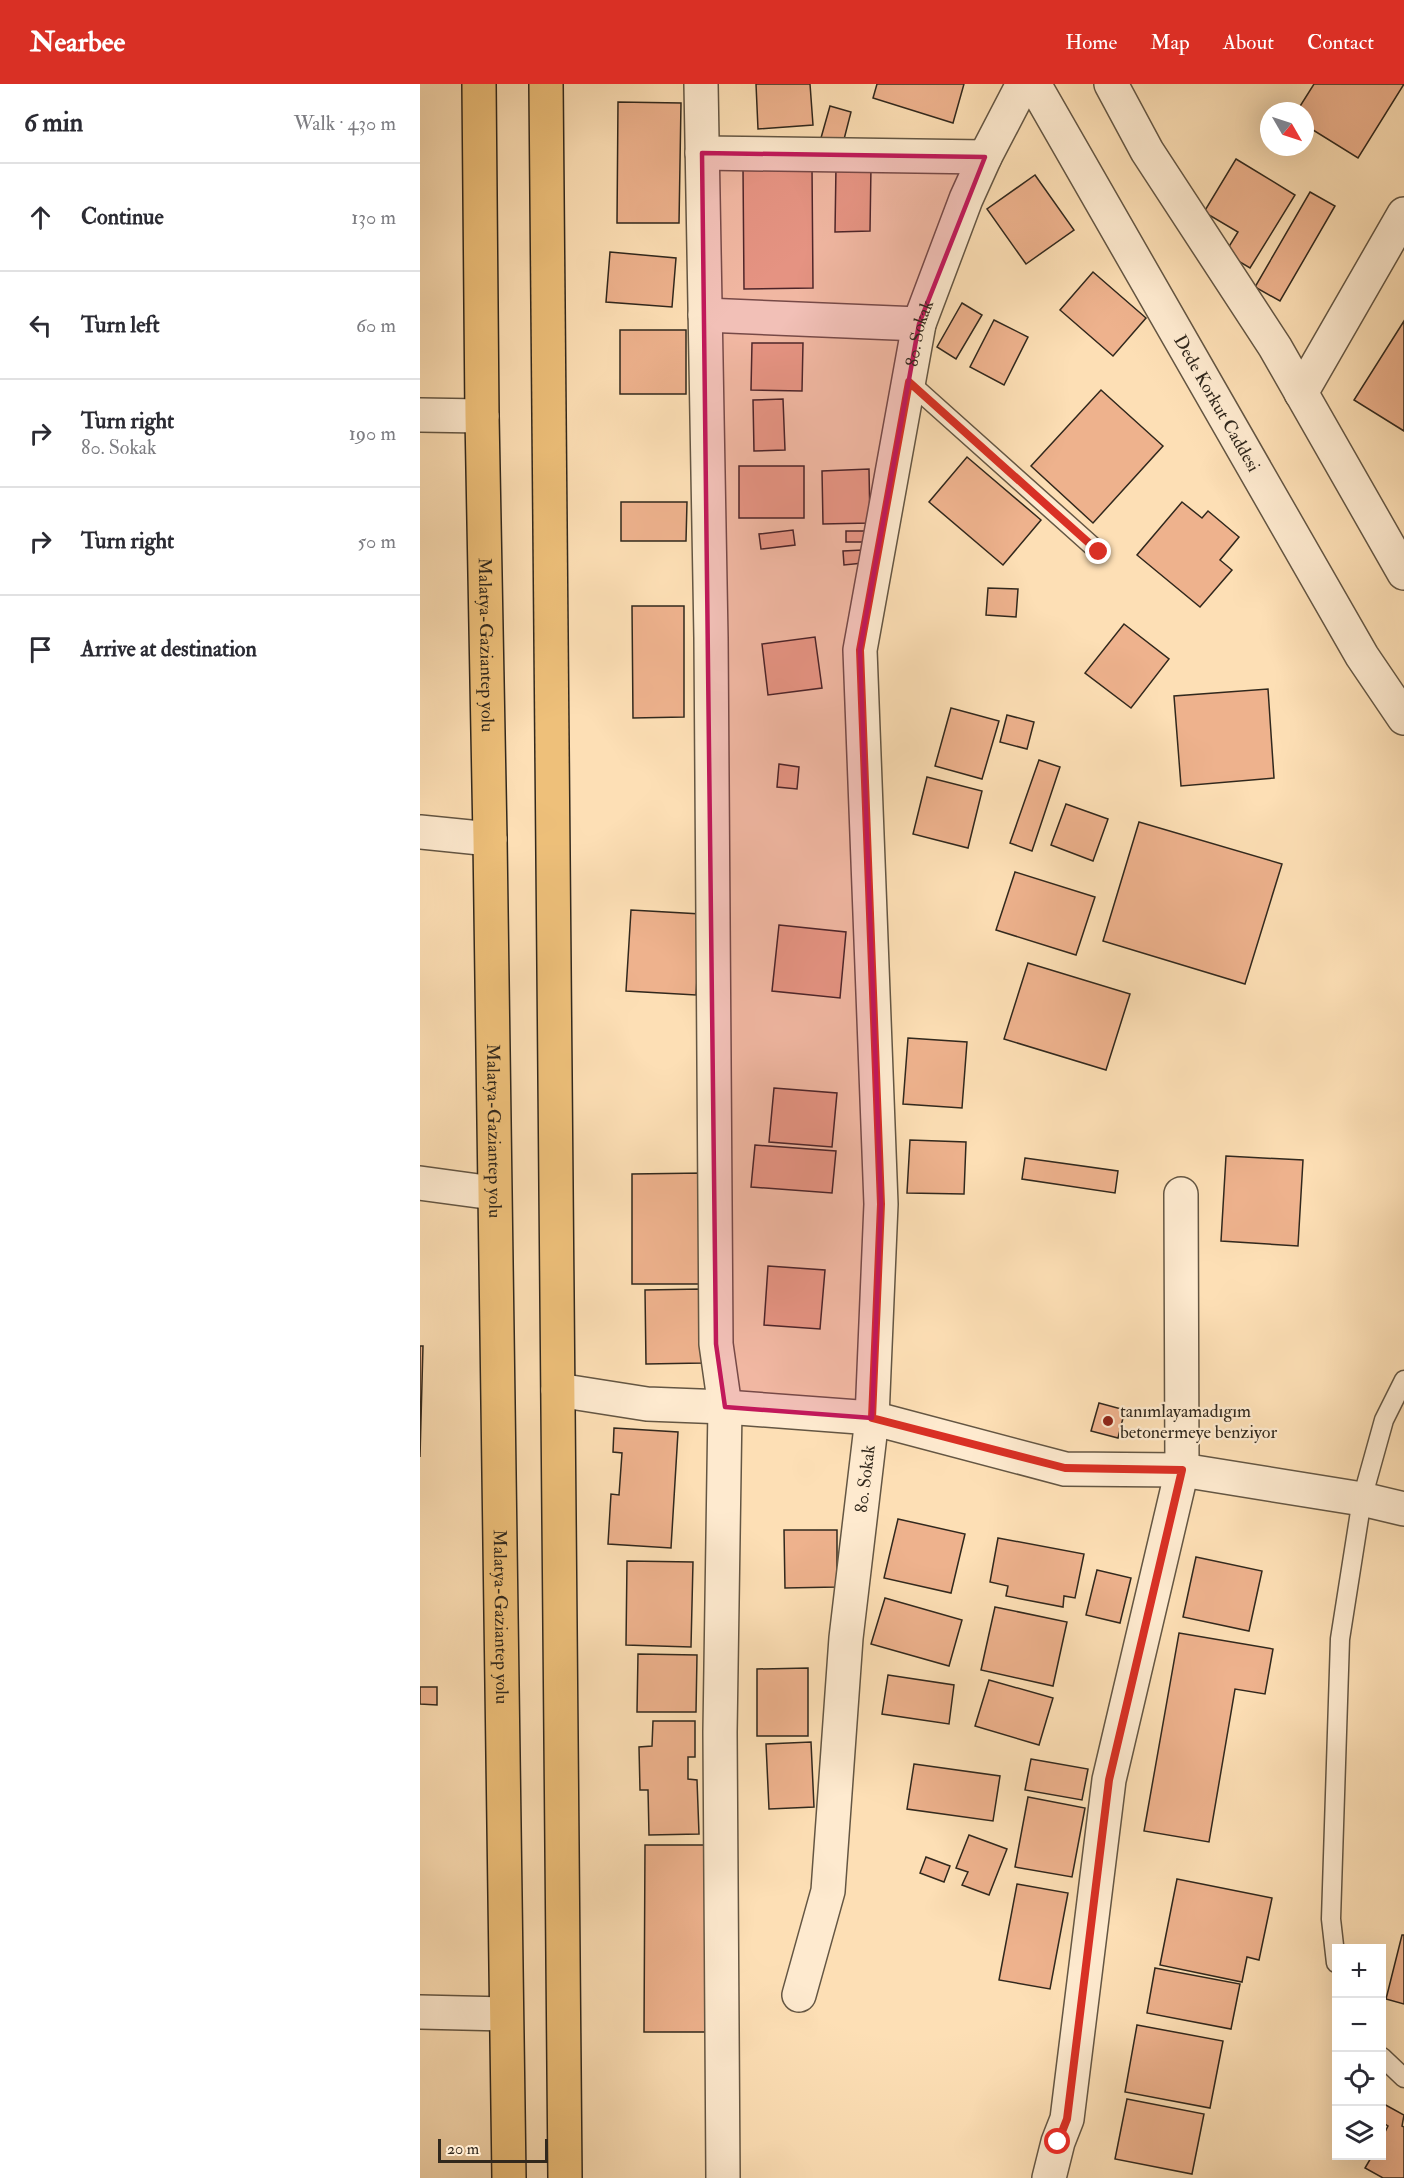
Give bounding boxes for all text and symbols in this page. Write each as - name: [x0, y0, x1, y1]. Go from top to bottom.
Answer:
- text: Nearbee: [30, 25, 125, 60]
- text: Home: [1065, 29, 1117, 56]
- text: Map: [1150, 29, 1190, 56]
- text: About: [1223, 29, 1274, 56]
- text: Contact: [1307, 29, 1374, 56]
- north arrow: [1260, 102, 1314, 156]
- text: 6 min: [24, 107, 83, 139]
- text: Walk · 430 m: [294, 111, 396, 136]
- icon: ahead: [24, 201, 57, 234]
- text: Continue: [81, 203, 164, 231]
- text: 130 m: [351, 205, 396, 230]
- street label: 80. Sokak: [900, 296, 939, 368]
- icon: left: [24, 309, 57, 342]
- text: Turn left: [81, 311, 160, 339]
- text: 60 m: [356, 313, 396, 338]
- street label: Dede Korkut Caddesi: [1169, 331, 1265, 476]
- text: Turn right: [81, 407, 174, 435]
- icon: right: [24, 417, 57, 450]
- text: 190 m: [349, 421, 396, 446]
- text: 80. Sokak: [81, 435, 157, 460]
- icon: right: [24, 525, 57, 558]
- text: Turn right: [81, 527, 174, 555]
- text: 50 m: [357, 529, 396, 554]
- route end: [1085, 538, 1111, 564]
- street label: Malatya-Gaziantep yolu: [473, 557, 499, 732]
- icon: arrive: [24, 633, 57, 666]
- text: Arrive at destination: [81, 635, 257, 663]
- street label: Malatya-Gaziantep yolu: [481, 1043, 507, 1218]
- place label: tanımlayamadıgım betonermeye benziyor: [1120, 1400, 1277, 1444]
- marker: tanımlayamadıgım betonermeye benziyor: [1101, 1414, 1115, 1428]
- street label: 80. Sokak: [849, 1443, 880, 1514]
- street label: Malatya-Gaziantep yolu: [488, 1529, 514, 1704]
- map controls: [1332, 1944, 1386, 2160]
- button: +: [1332, 1944, 1386, 1998]
- button: −: [1332, 1998, 1386, 2052]
- button: locate: [1332, 2052, 1386, 2106]
- button: layers: [1332, 2106, 1386, 2160]
- route start: [1044, 2128, 1070, 2154]
- scale bar: [438, 2136, 548, 2164]
- text: 20 m: [447, 2139, 479, 2159]

